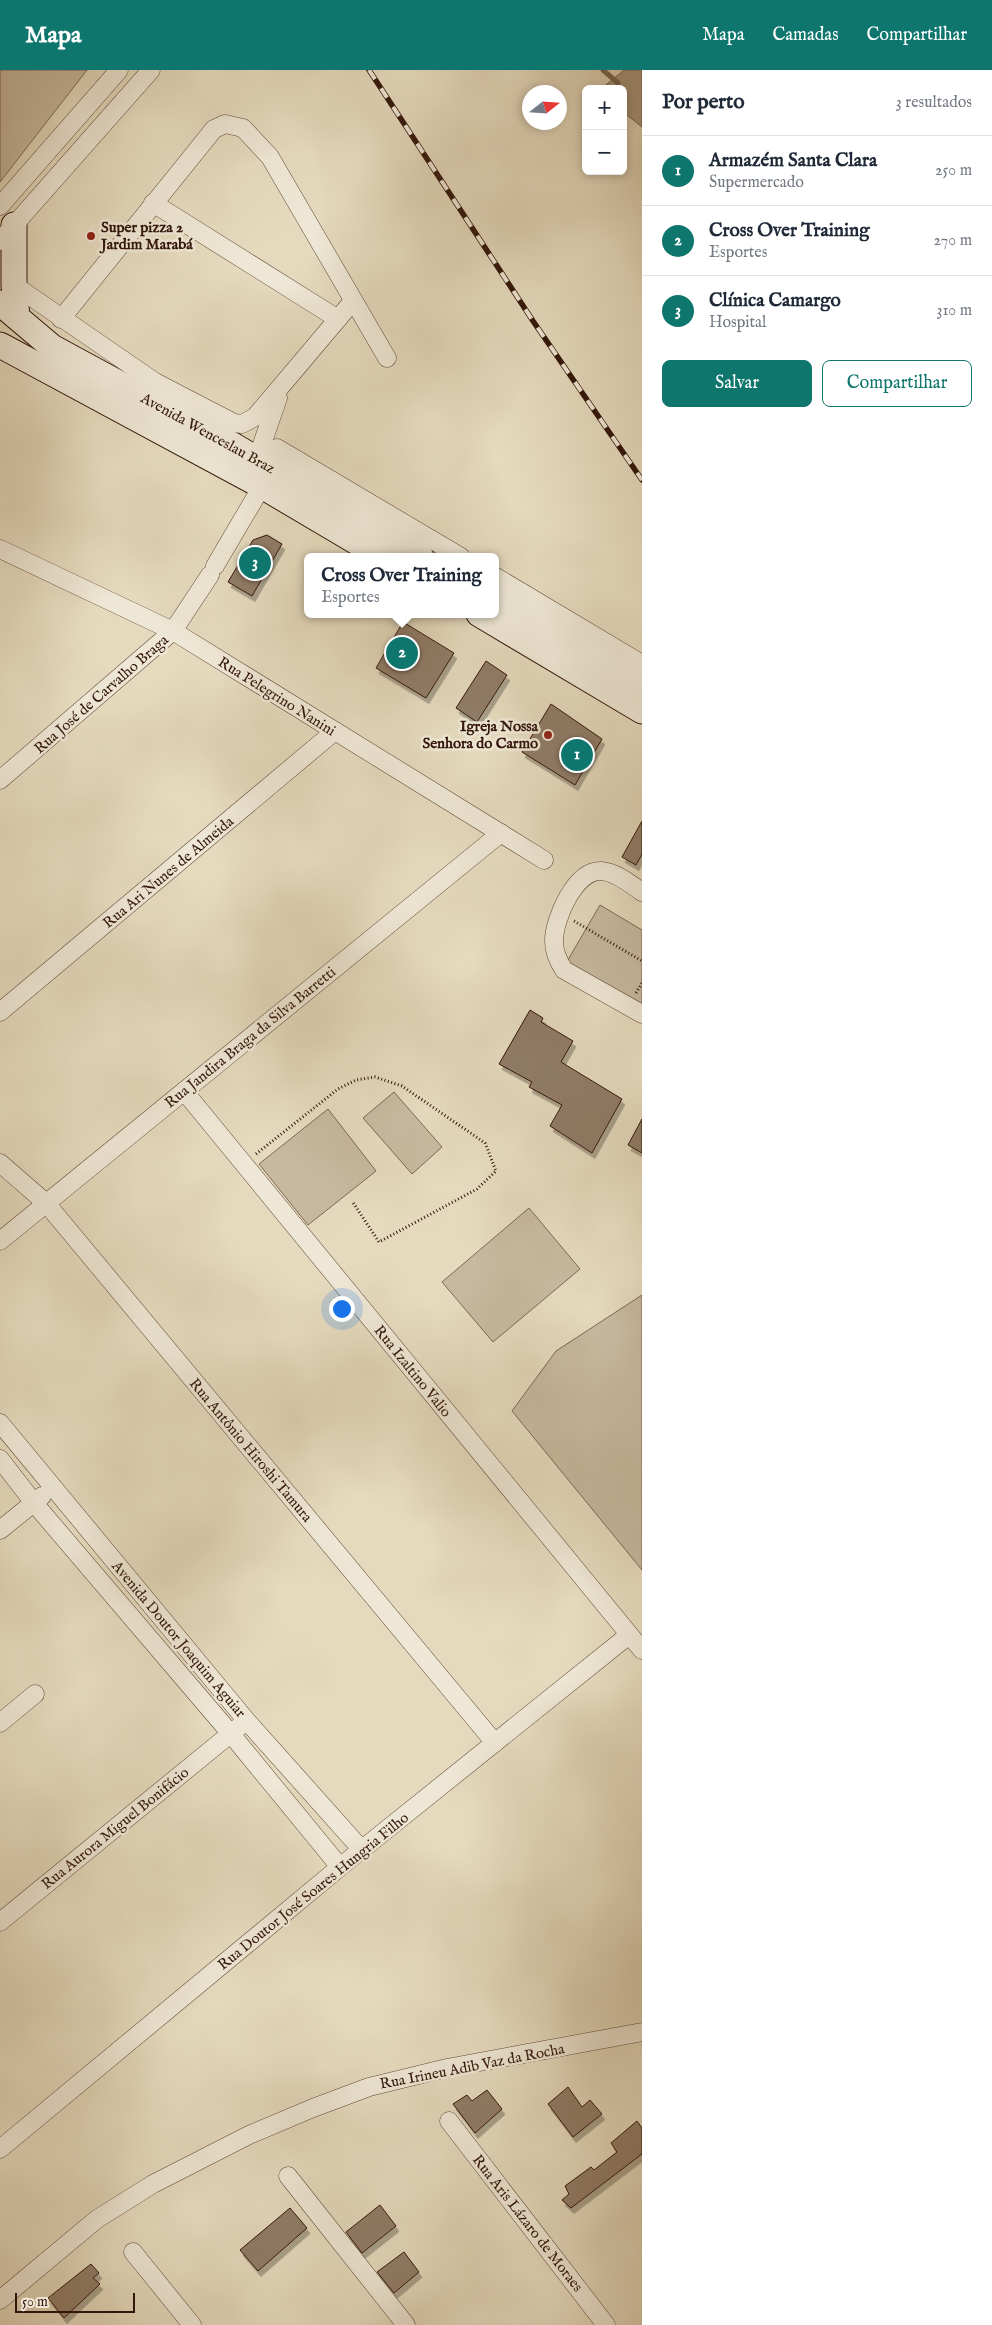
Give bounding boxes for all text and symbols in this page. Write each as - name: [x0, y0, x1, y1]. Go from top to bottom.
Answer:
- text: Mapa: [25, 20, 81, 51]
- text: Mapa: [702, 24, 744, 47]
- text: Camadas: [772, 24, 838, 47]
- text: Compartilhar: [866, 24, 967, 47]
- north arrow: [522, 85, 567, 130]
- map controls: [582, 85, 627, 175]
- button: +: [582, 85, 627, 130]
- text: Por perto: [662, 89, 744, 116]
- text: 3 resultados: [896, 93, 972, 113]
- button: −: [582, 130, 627, 175]
- text: Armazém Santa Clara: [709, 149, 877, 173]
- text: 1: [675, 161, 681, 181]
- text: 250 m: [935, 161, 972, 181]
- text: Supermercado: [709, 173, 804, 193]
- place label: Super pizza 2 Jardim Marabá: [99, 218, 193, 254]
- text: Cross Over Training: [709, 219, 869, 243]
- marker: Super pizza 2 Jardim Marabá: [85, 230, 97, 242]
- text: 2: [674, 231, 682, 251]
- text: 270 m: [933, 231, 972, 251]
- text: Esportes: [709, 243, 767, 263]
- text: Clínica Camargo: [709, 289, 841, 313]
- text: 3: [675, 301, 681, 321]
- text: 310 m: [936, 301, 972, 321]
- text: Hospital: [709, 313, 766, 333]
- button: Salvar: [662, 360, 812, 407]
- button: Compartilhar: [822, 360, 972, 407]
- street label: Avenida Wenceslau Braz: [136, 388, 278, 478]
- pin: 3: [239, 544, 271, 582]
- popup: [304, 553, 499, 618]
- text: Cross Over Training: [321, 564, 482, 588]
- text: Esportes: [321, 588, 380, 608]
- street label: Rua José de Carvalho Braga: [30, 630, 173, 758]
- pin: 2: [386, 634, 418, 672]
- street label: Rua Pelegrino Nanini: [214, 653, 339, 740]
- place label: Igreja Nossa Senhora do Carmo: [423, 717, 539, 753]
- marker: Igreja Nossa Senhora do Carmo: [542, 729, 554, 741]
- pin: 1: [561, 736, 593, 774]
- street label: Rua Ari Nunes de Almeida: [99, 812, 238, 933]
- street label: Rua Jandira Braga da Silva Barretti: [161, 963, 340, 1112]
- your location: [329, 1296, 355, 1322]
- street label: Rua Izaltino Valio: [370, 1321, 456, 1421]
- street label: Rua Antônio Hiroshi Tamura: [185, 1375, 317, 1527]
- street label: Avenida Doutor Joaquim Aguiar: [107, 1556, 250, 1722]
- street label: Rua Aurora Miguel Bonifácio: [38, 1763, 193, 1894]
- street label: Rua Doutor José Soares Hungria Filho: [214, 1808, 413, 1974]
- street label: Rua Irineu Adib Vaz da Rocha: [378, 2039, 567, 2094]
- street label: Rua Aris Lázaro de Moraes: [468, 2151, 587, 2296]
- scale bar: [15, 2290, 135, 2313]
- text: 50 m: [22, 2293, 48, 2311]

